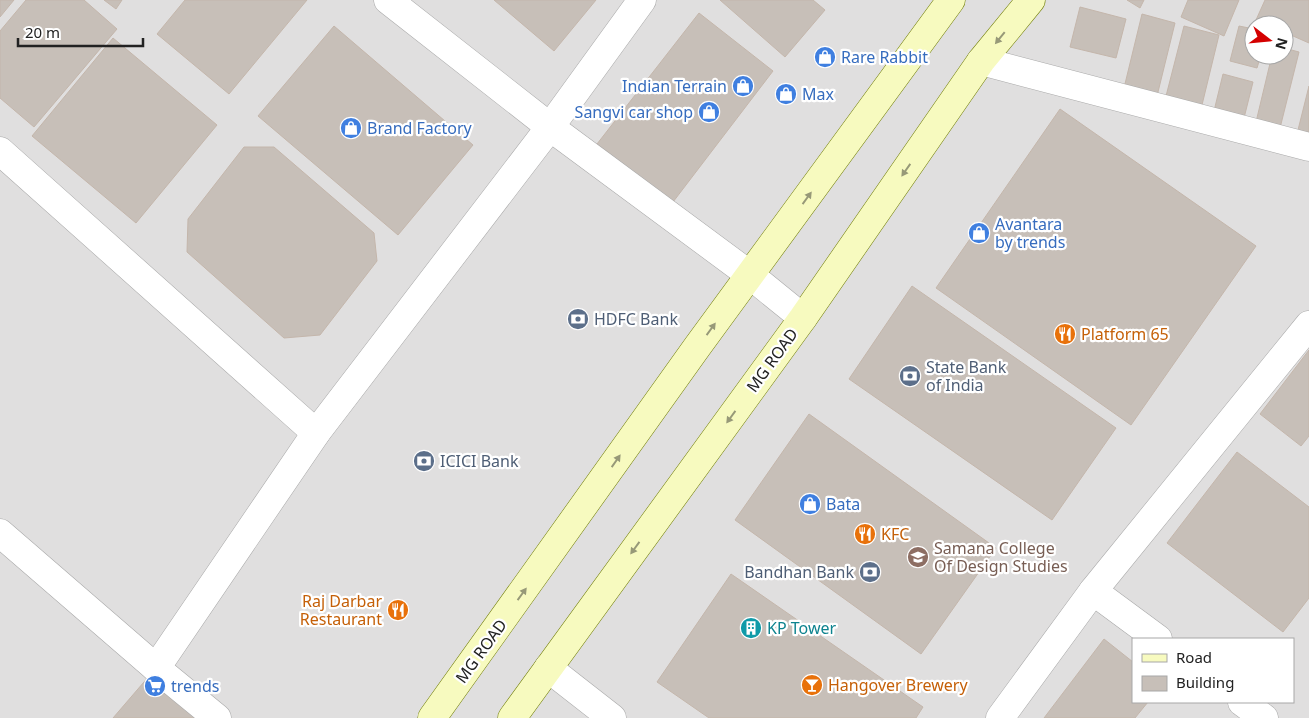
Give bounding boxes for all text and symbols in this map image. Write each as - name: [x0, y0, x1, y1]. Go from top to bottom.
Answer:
- scale bar: [18, 15, 142, 47]
- north arrow: [1244, 15, 1294, 65]
- text: 20 m: [25, 22, 60, 42]
- one-way arrow: [995, 31, 1006, 44]
- text: N: [1271, 36, 1293, 52]
- shop icon: Rare Rabbit: [813, 45, 837, 69]
- place label: Rare Rabbit: [841, 46, 928, 68]
- shop icon: Indian Terrain: [731, 74, 755, 98]
- place label: Indian Terrain: [622, 75, 727, 97]
- shop icon: Max: [774, 82, 798, 106]
- place label: Max: [802, 83, 834, 105]
- shop icon: Sangvi car shop: [697, 100, 721, 124]
- place label: Sangvi car shop: [575, 101, 693, 123]
- shop icon: Brand Factory: [339, 116, 363, 140]
- place label: Brand Factory: [367, 117, 473, 139]
- one-way arrow: [901, 163, 911, 177]
- one-way arrow: [802, 191, 812, 205]
- place label: Avantara by trends: [995, 213, 1065, 253]
- shop icon: Avantara by trends: [967, 221, 991, 245]
- bank icon: HDFC Bank: [566, 307, 590, 331]
- place label: HDFC Bank: [594, 308, 678, 330]
- one-way arrow: [706, 322, 716, 336]
- restaurant icon: Platform 65: [1053, 322, 1077, 346]
- street label: MG ROAD: [741, 323, 803, 397]
- place label: Platform 65: [1081, 323, 1169, 345]
- place label: State Bank of India: [926, 356, 1007, 396]
- bank icon: State Bank of India: [898, 364, 922, 388]
- one-way arrow: [726, 410, 736, 424]
- bank icon: ICICI Bank: [412, 449, 436, 473]
- place label: ICICI Bank: [440, 450, 519, 472]
- one-way arrow: [611, 454, 621, 468]
- shop icon: Bata: [798, 492, 822, 516]
- place label: Bata: [826, 493, 860, 515]
- restaurant icon: KFC: [853, 522, 877, 546]
- place label: KFC: [881, 523, 909, 545]
- place label: Samana College Of Design Studies: [934, 537, 1068, 577]
- one-way arrow: [630, 541, 641, 554]
- school or university icon: Samana College Of Design Studies: [906, 545, 930, 569]
- bank icon: Bandhan Bank: [858, 560, 882, 584]
- place label: Bandhan Bank: [744, 561, 854, 583]
- one-way arrow: [517, 587, 527, 600]
- place label: Raj Darbar Restaurant: [300, 590, 382, 630]
- restaurant icon: Raj Darbar Restaurant: [386, 598, 410, 622]
- street label: MG ROAD: [450, 614, 512, 688]
- building icon: KP Tower: [739, 616, 763, 640]
- place label: KP Tower: [767, 617, 836, 639]
- legend: [1132, 638, 1294, 703]
- text: Road: [1176, 647, 1212, 667]
- text: Building: [1176, 672, 1234, 692]
- bar icon: Hangover Brewery: [800, 673, 824, 697]
- supermarket icon: trends: [143, 674, 167, 698]
- place label: Hangover Brewery: [828, 674, 968, 696]
- place label: trends: [171, 675, 219, 697]

